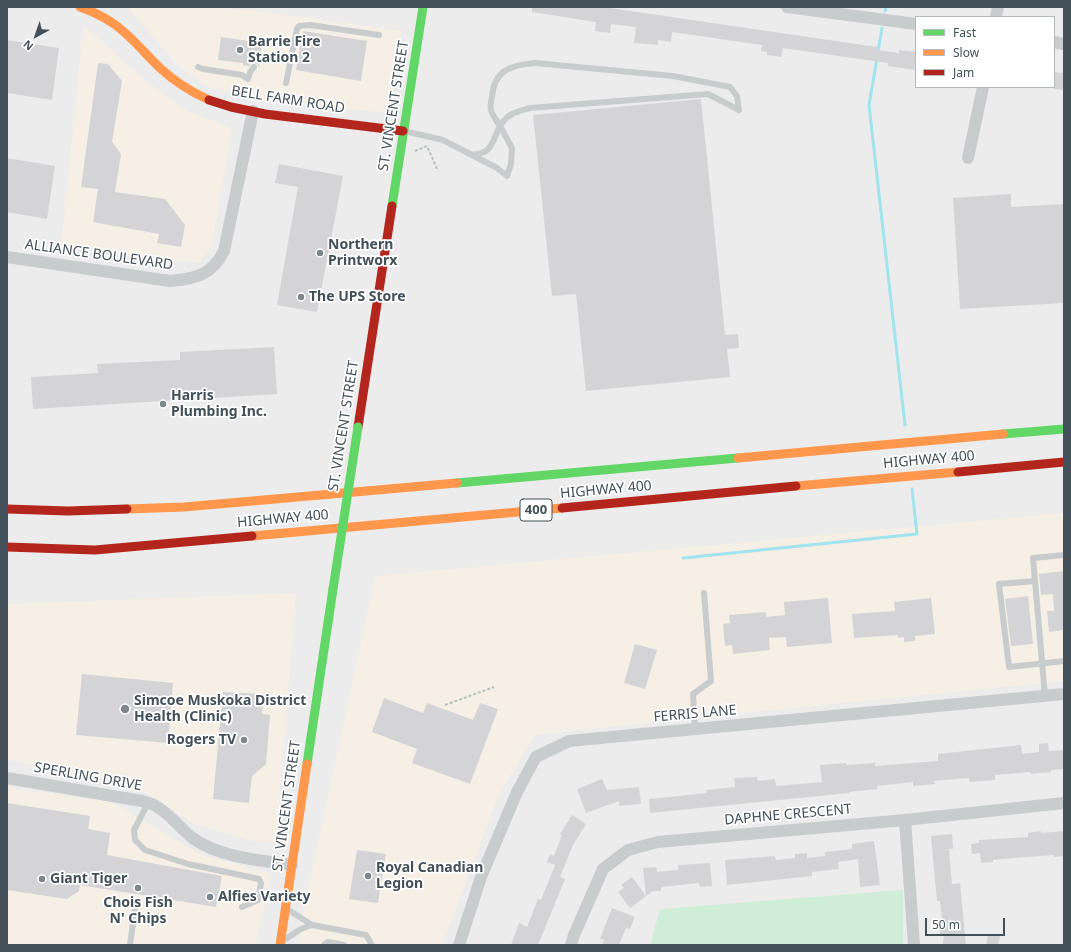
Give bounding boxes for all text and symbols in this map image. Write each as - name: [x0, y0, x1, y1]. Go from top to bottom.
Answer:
- north arrow: [16, 16, 56, 56]
- legend: [915, 16, 1055, 88]
- text: Fast: [953, 24, 976, 41]
- place label: Barrie Fire Station 2: [248, 34, 321, 66]
- text: N: [20, 37, 36, 54]
- street label: ST. VINCENT STREET: [375, 39, 413, 173]
- text: Slow: [953, 44, 979, 61]
- marker: Barrie Fire Station 2: [235, 45, 245, 55]
- text: Jam: [953, 64, 974, 81]
- street label: BELL FARM ROAD: [230, 83, 346, 117]
- street label: ALLIANCE BOULEVARD: [24, 236, 174, 274]
- place label: Northern Printworx: [328, 237, 397, 270]
- marker: Northern Printworx: [315, 248, 325, 258]
- place label: The UPS Store: [309, 289, 406, 305]
- marker: The UPS Store: [296, 292, 306, 302]
- street label: ST. VINCENT STREET: [325, 359, 363, 493]
- place label: Harris Plumbing Inc.: [171, 388, 267, 420]
- marker: Harris Plumbing Inc.: [158, 399, 168, 409]
- street label: HIGHWAY 400: [883, 448, 975, 472]
- street label: HIGHWAY 400: [560, 478, 652, 502]
- road number: 400: [520, 499, 552, 521]
- street label: HIGHWAY 400: [237, 507, 329, 531]
- place label: Simcoe Muskoka District Health (Clinic): [134, 693, 306, 726]
- street label: FERRIS LANE: [653, 702, 737, 726]
- marker: Simcoe Muskoka District Health (Clinic): [119, 703, 131, 715]
- place label: Rogers TV: [167, 732, 236, 748]
- marker: Rogers TV: [239, 735, 249, 745]
- street label: ST. VINCENT STREET: [269, 739, 305, 873]
- street label: SPERLING DRIVE: [33, 759, 143, 795]
- street label: DAPHNE CRESCENT: [724, 801, 852, 829]
- place label: Royal Canadian Legion: [376, 860, 483, 892]
- place label: Giant Tiger: [50, 871, 127, 887]
- marker: Royal Canadian Legion: [363, 871, 373, 881]
- marker: Giant Tiger: [37, 874, 47, 884]
- marker: Chois Fish N' Chips: [133, 883, 143, 893]
- place label: Alfies Variety: [218, 889, 311, 905]
- marker: Alfies Variety: [205, 892, 215, 902]
- place label: Chois Fish N' Chips: [103, 895, 173, 928]
- scale bar: [927, 910, 1007, 936]
- text: 50 m: [932, 916, 960, 933]

